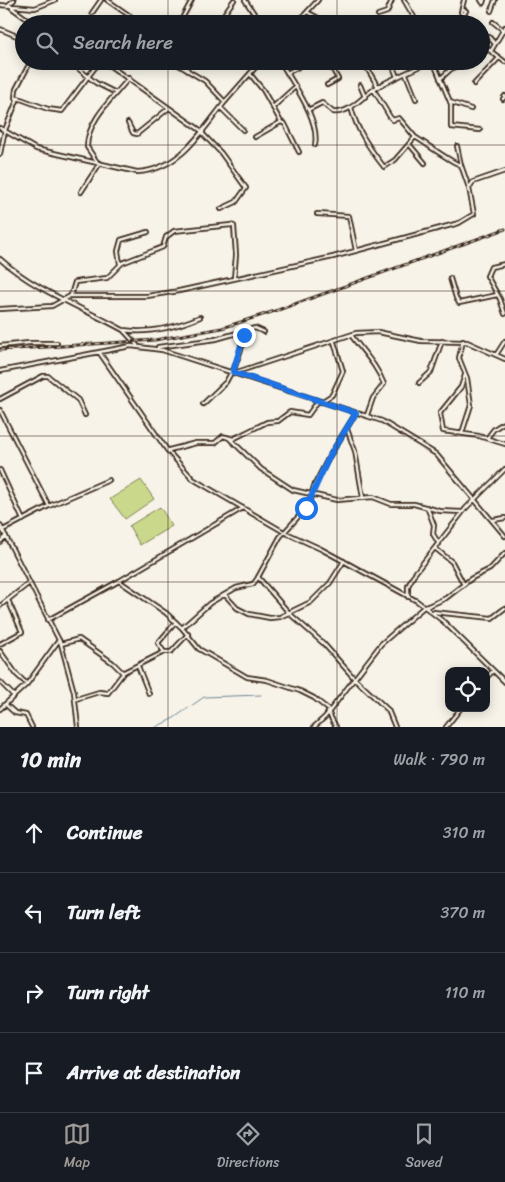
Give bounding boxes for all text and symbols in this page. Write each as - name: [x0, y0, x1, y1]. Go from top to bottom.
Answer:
- search box: [15, 15, 490, 70]
- text: Search here: [73, 26, 173, 59]
- icon: search: [33, 29, 61, 57]
- route end: [233, 324, 256, 347]
- route start: [295, 497, 318, 520]
- map controls: [445, 667, 490, 712]
- button: locate: [445, 667, 490, 712]
- text: 10 min: [20, 741, 81, 779]
- text: Walk · 790 m: [393, 745, 485, 774]
- text: Continue: [67, 816, 143, 849]
- text: 310 m: [443, 818, 485, 847]
- icon: ahead: [20, 819, 48, 847]
- text: Turn left: [67, 896, 140, 929]
- text: 370 m: [441, 898, 485, 927]
- icon: left: [20, 899, 48, 927]
- text: Turn right: [67, 976, 149, 1009]
- text: 110 m: [445, 978, 485, 1007]
- icon: right: [20, 979, 48, 1007]
- text: Arrive at destination: [67, 1056, 240, 1089]
- icon: arrive: [20, 1059, 48, 1087]
- tab: Map: [63, 1120, 91, 1175]
- tab: Directions: [217, 1120, 279, 1175]
- tab: Saved: [405, 1120, 442, 1175]

